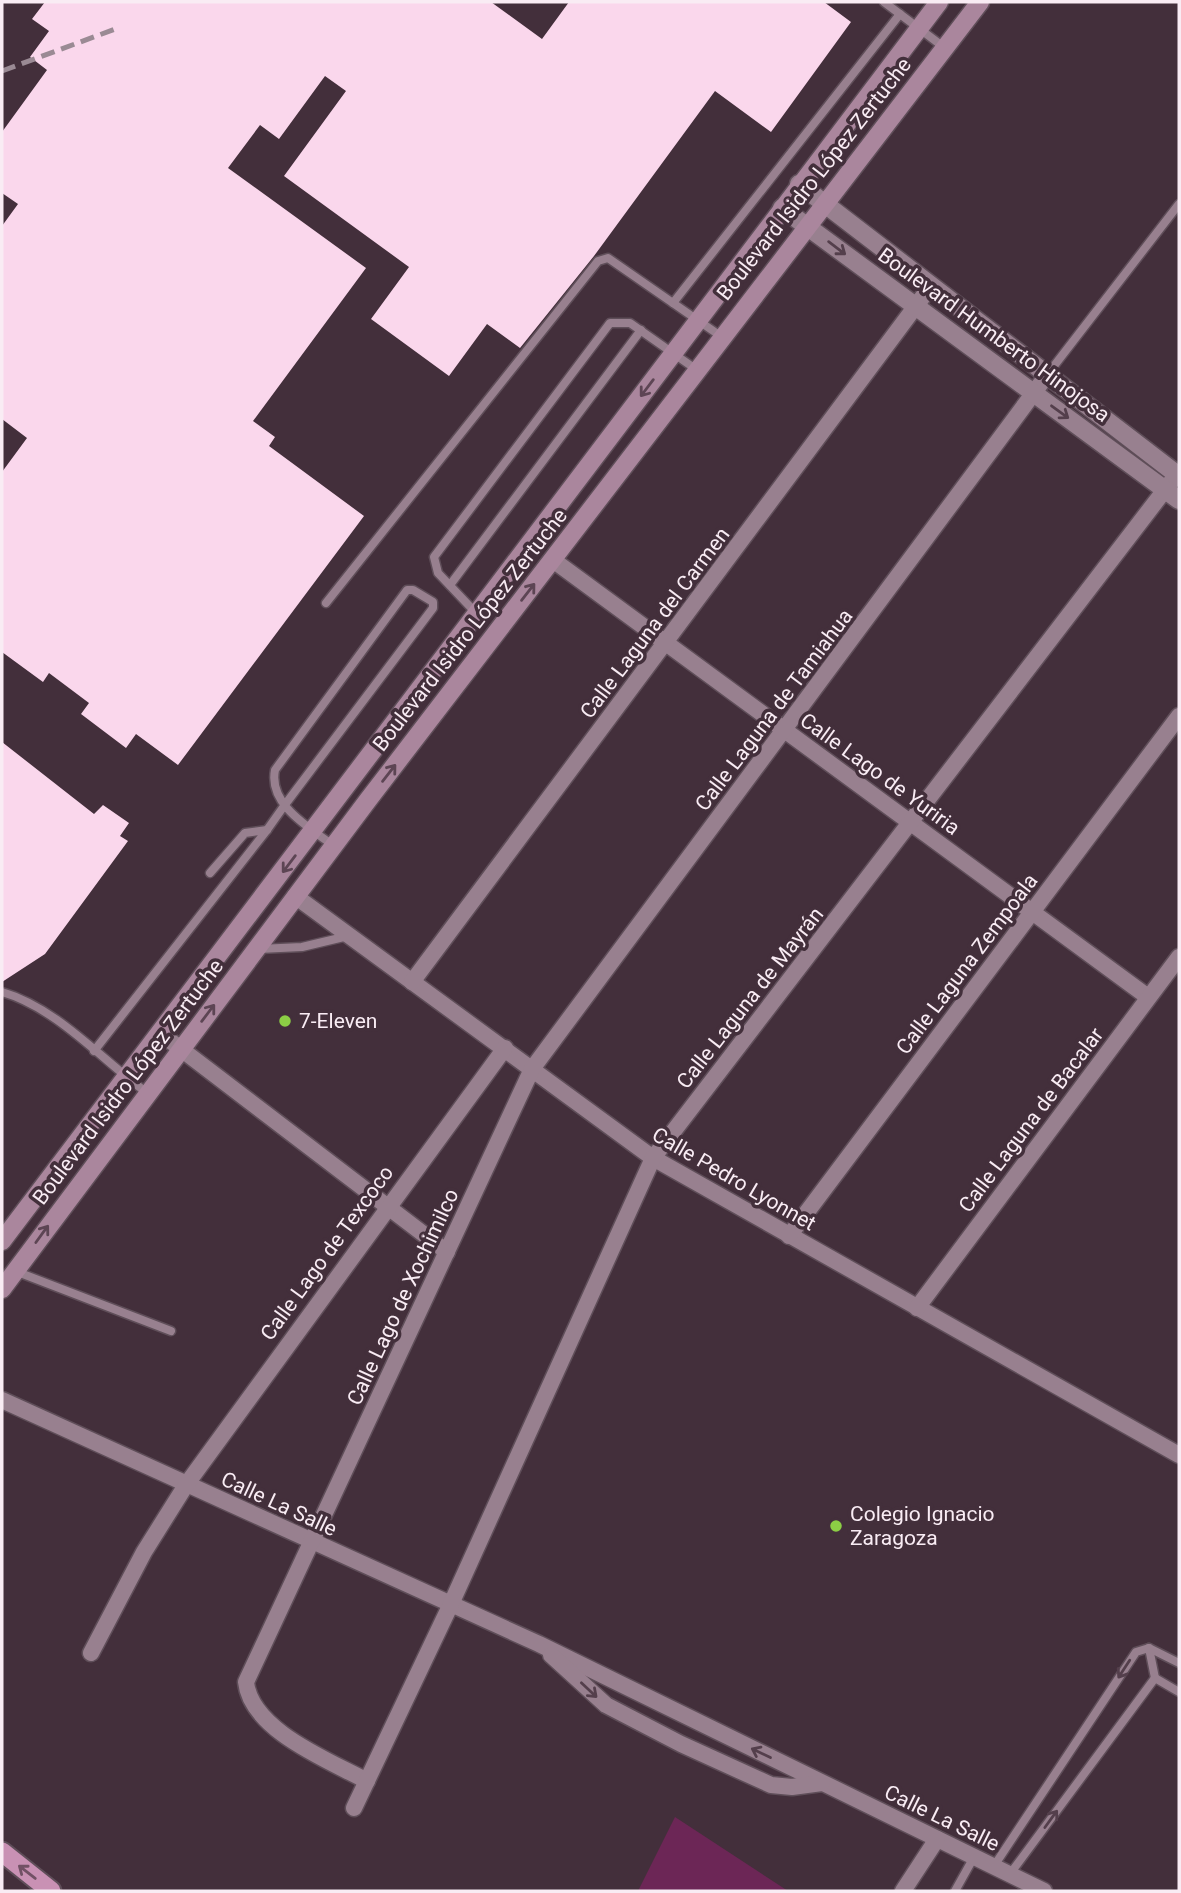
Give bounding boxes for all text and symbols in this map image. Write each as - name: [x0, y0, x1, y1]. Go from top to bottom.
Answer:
- street label: Boulevard Isidro López Zertuche: [712, 53, 916, 305]
- one-way arrow: [827, 241, 846, 255]
- street label: Boulevard Humberto Hinojosa: [873, 243, 1115, 427]
- one-way arrow: [639, 379, 654, 397]
- one-way arrow: [1050, 405, 1069, 419]
- street label: Boulevard Isidro López Zertuche: [368, 504, 572, 756]
- street label: Calle Laguna del Carmen: [575, 523, 735, 723]
- one-way arrow: [520, 584, 535, 602]
- street label: Calle Laguna de Tamiahua: [690, 605, 858, 815]
- street label: Calle Lago de Yuriria: [796, 708, 964, 840]
- one-way arrow: [382, 764, 397, 782]
- one-way arrow: [282, 854, 296, 873]
- street label: Calle Laguna Zempoala: [891, 869, 1043, 1059]
- street label: Calle Laguna de Mayrán: [672, 903, 828, 1093]
- street label: Boulevard Isidro López Zertuche: [28, 955, 228, 1209]
- one-way arrow: [200, 1004, 215, 1023]
- place label: 7-Eleven: [299, 1009, 377, 1033]
- marker: 7-Eleven: [277, 1013, 293, 1029]
- street label: Calle Laguna de Bacalar: [954, 1023, 1108, 1217]
- street label: Calle Pedro Lyonnet: [648, 1122, 820, 1236]
- street label: Calle Lago de Texcoco: [256, 1161, 398, 1345]
- street label: Calle Lago de Xochimilco: [342, 1185, 464, 1409]
- one-way arrow: [35, 1225, 49, 1244]
- street label: Calle La Salle: [217, 1467, 341, 1541]
- place label: Colegio Ignacio Zaragoza: [850, 1502, 995, 1550]
- marker: Colegio Ignacio Zaragoza: [828, 1518, 844, 1534]
- one-way arrow: [1117, 1659, 1132, 1678]
- one-way arrow: [580, 1682, 598, 1698]
- one-way arrow: [751, 1746, 772, 1760]
- street label: Calle La Salle: [881, 1780, 1003, 1856]
- one-way arrow: [1043, 1810, 1058, 1829]
- one-way arrow: [18, 1864, 36, 1879]

